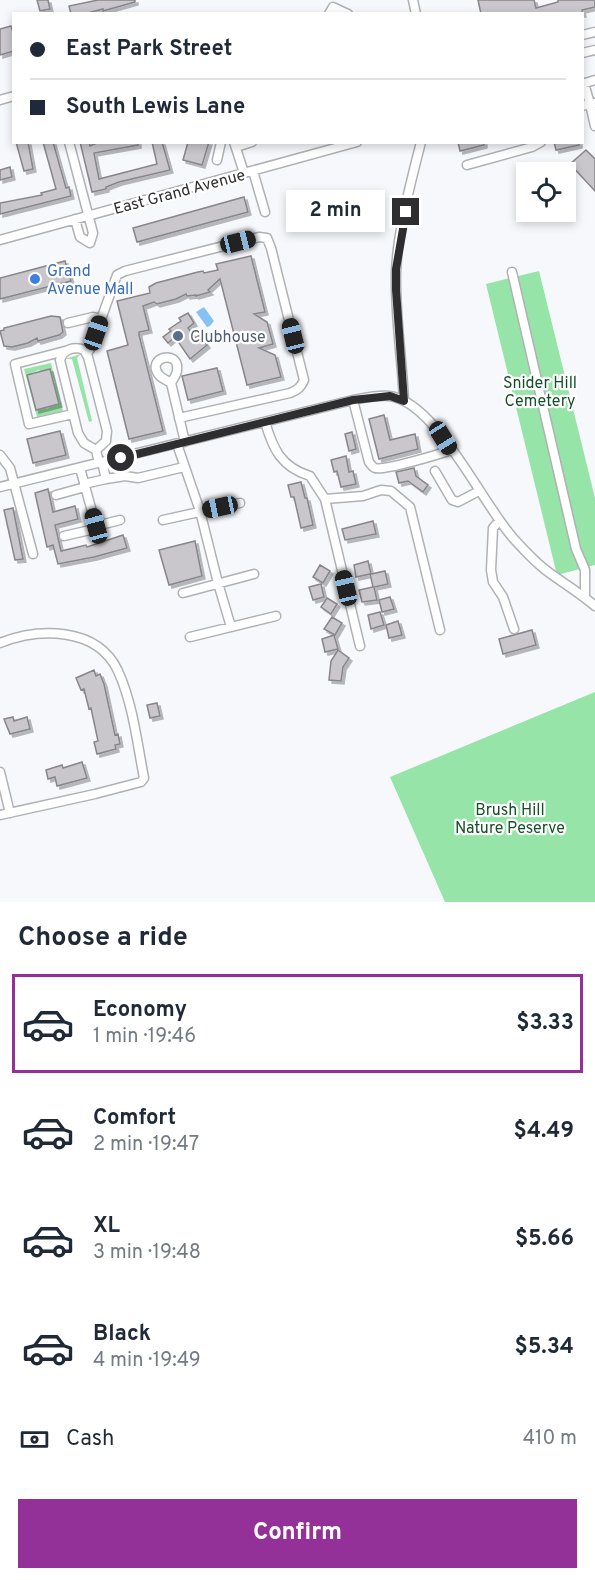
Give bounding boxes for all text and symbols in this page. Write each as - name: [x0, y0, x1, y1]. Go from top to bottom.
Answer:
- text: East Park Street: [66, 36, 232, 63]
- text: South Lewis Lane: [66, 94, 245, 121]
- map controls: [516, 162, 576, 222]
- button: locate: [516, 162, 576, 222]
- street label: East Grand Avenue: [112, 166, 248, 220]
- callout: 2 min: [286, 191, 385, 233]
- text: 2 min: [309, 198, 362, 224]
- route end: [392, 198, 419, 225]
- car: [218, 229, 258, 255]
- place label: Grand Avenue Mall: [47, 262, 133, 300]
- marker: Grand Avenue Mall: [28, 272, 42, 286]
- car: [82, 313, 110, 353]
- car: [280, 316, 306, 356]
- place label: Clubhouse: [190, 328, 266, 348]
- marker: Clubhouse: [171, 329, 185, 343]
- park label: Snider Hill Cemetery: [503, 374, 577, 412]
- car: [426, 418, 460, 458]
- route start: [107, 444, 134, 471]
- car: [201, 494, 239, 520]
- car: [83, 506, 109, 546]
- car: [333, 568, 359, 608]
- park label: Brush Hill Nature Peserve: [455, 801, 565, 839]
- text: Choose a ride: [18, 921, 188, 955]
- icon: car: [21, 997, 75, 1051]
- text: Economy: [93, 997, 187, 1024]
- text: $3.33: [516, 1010, 574, 1037]
- text: 1 min · 19:46: [93, 1024, 196, 1050]
- icon: car: [21, 1105, 75, 1159]
- text: Comfort: [93, 1105, 176, 1132]
- text: $4.49: [514, 1118, 574, 1145]
- text: 2 min · 19:47: [93, 1132, 199, 1158]
- icon: car: [21, 1213, 75, 1267]
- text: XL: [93, 1213, 120, 1240]
- text: $5.66: [515, 1226, 574, 1253]
- text: 3 min · 19:48: [93, 1240, 201, 1266]
- icon: car: [21, 1321, 75, 1375]
- text: Black: [93, 1321, 151, 1348]
- text: $5.34: [515, 1334, 574, 1361]
- text: 4 min · 19:49: [93, 1348, 201, 1374]
- icon: cash: [18, 1423, 51, 1456]
- text: Cash: [66, 1426, 115, 1453]
- text: 410 m: [523, 1426, 577, 1452]
- button: Confirm: [18, 1499, 577, 1568]

